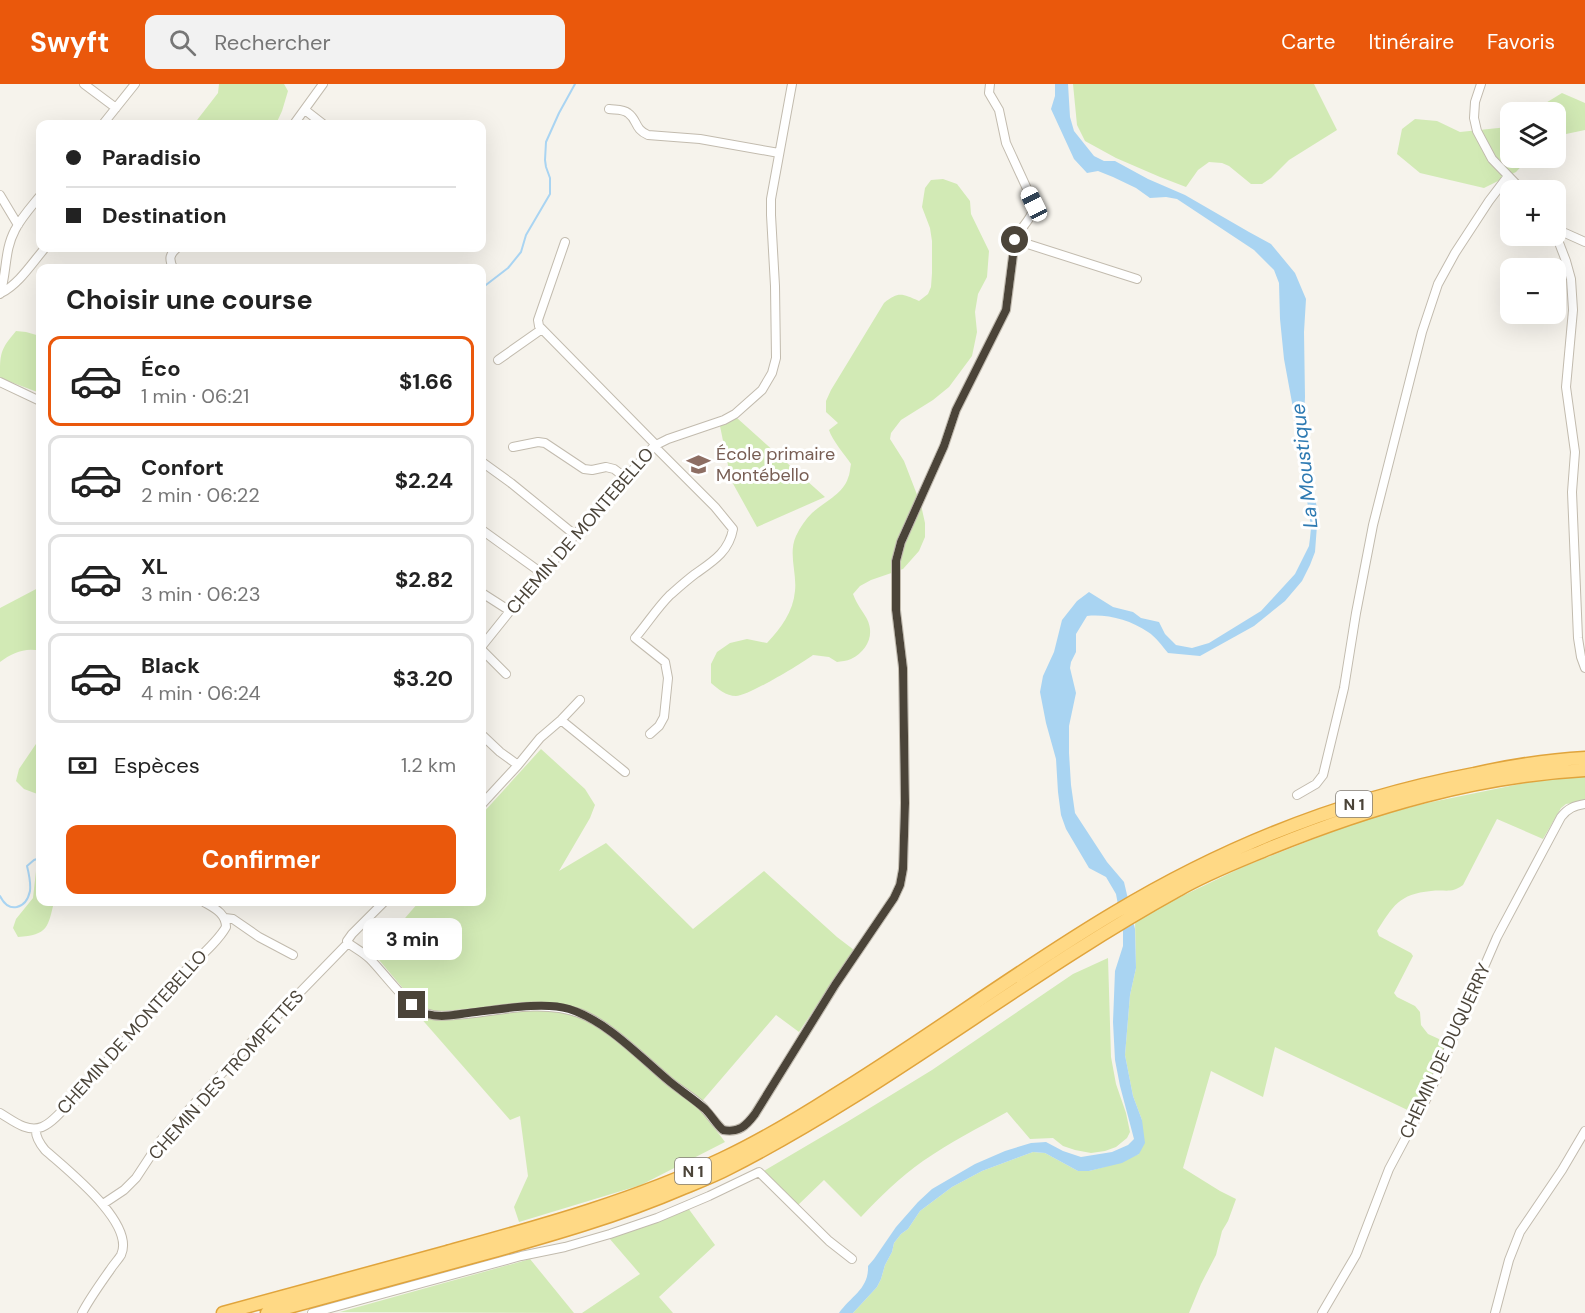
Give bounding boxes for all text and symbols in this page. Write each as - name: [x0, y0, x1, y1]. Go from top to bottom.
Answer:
- search box: [145, 15, 565, 69]
- text: Swyft: [30, 24, 109, 61]
- icon: search: [166, 26, 199, 59]
- text: Rechercher: [214, 28, 331, 57]
- text: Carte: [1281, 28, 1335, 56]
- text: Itinéraire: [1368, 28, 1454, 56]
- text: Favoris: [1487, 28, 1555, 56]
- map controls: [1500, 102, 1566, 324]
- button: layers: [1500, 102, 1566, 168]
- text: Paradisio: [102, 143, 201, 172]
- button: +: [1500, 180, 1566, 246]
- car: [1018, 184, 1050, 224]
- text: Destination: [102, 201, 227, 230]
- route start: [1001, 226, 1028, 253]
- button: −: [1500, 258, 1566, 324]
- text: Choisir une course: [66, 282, 313, 317]
- icon: car: [69, 354, 123, 408]
- text: Éco: [141, 354, 181, 383]
- text: $1.66: [399, 367, 453, 396]
- text: 1 min · 06:21: [141, 383, 249, 409]
- water label: La Moustique: [1285, 402, 1323, 530]
- street label: CHEMIN DE MONTEBELLO: [501, 442, 659, 620]
- place label: École primaire Montébello: [716, 442, 835, 487]
- school or university icon: École primaire Montébello: [685, 451, 711, 477]
- icon: car: [69, 453, 123, 507]
- text: Confort: [141, 453, 224, 482]
- text: $2.24: [395, 466, 453, 495]
- text: 2 min · 06:22: [141, 482, 260, 508]
- icon: car: [69, 552, 123, 606]
- text: XL: [141, 552, 168, 581]
- text: $2.82: [395, 565, 453, 594]
- text: 3 min · 06:23: [141, 581, 260, 607]
- icon: car: [69, 651, 123, 705]
- text: Black: [141, 651, 200, 680]
- text: $3.20: [393, 664, 453, 693]
- text: 4 min · 06:24: [141, 680, 261, 706]
- icon: cash: [66, 749, 99, 782]
- text: Espèces: [114, 751, 200, 780]
- text: 1.2 km: [401, 752, 456, 778]
- road number: N 1: [1336, 791, 1372, 817]
- button: Confirmer: [66, 825, 456, 894]
- callout: 3 min: [362, 918, 462, 960]
- text: 3 min: [386, 926, 439, 952]
- street label: CHEMIN DE MONTEBELLO: [52, 944, 212, 1119]
- street label: CHEMIN DE DUQUERRY: [1394, 959, 1496, 1142]
- street label: CHEMIN DES TROMPETTES: [143, 985, 309, 1165]
- route end: [398, 991, 425, 1018]
- road number: N 1: [675, 1158, 711, 1184]

